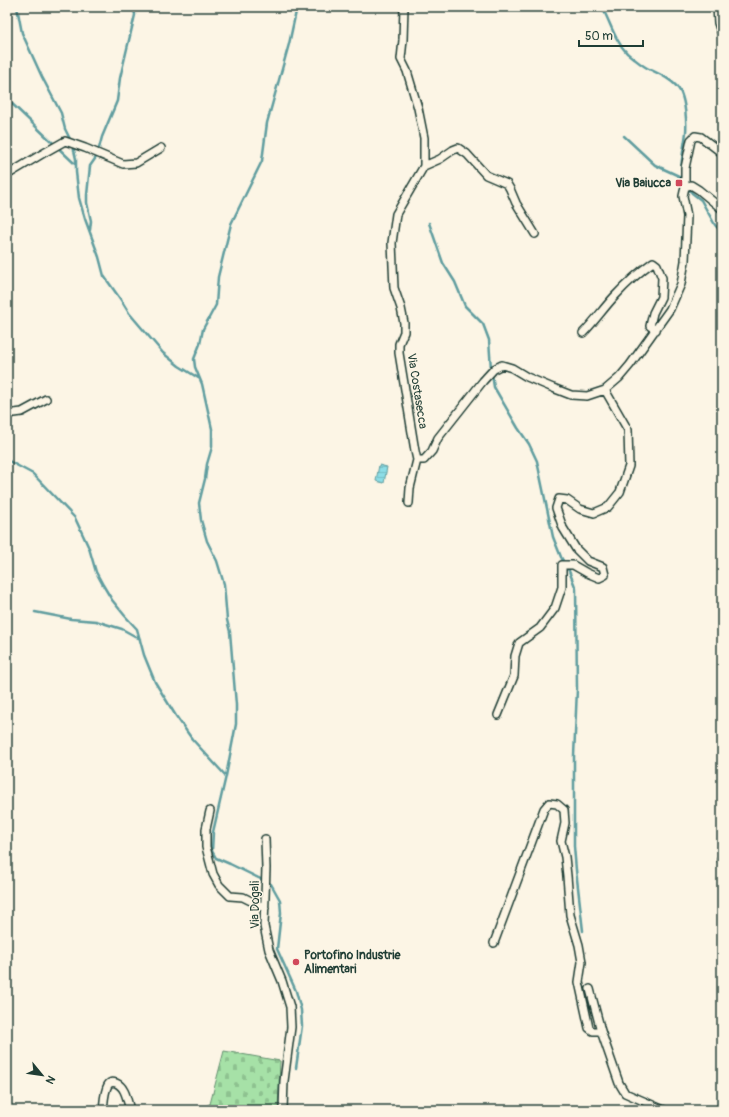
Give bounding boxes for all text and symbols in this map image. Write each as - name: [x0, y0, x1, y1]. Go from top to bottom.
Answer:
- scale bar: [579, 22, 643, 48]
- text: 50 m: [585, 29, 613, 44]
- place label: Via Baiucca: [615, 176, 671, 191]
- marker: Via Baiucca: [674, 178, 684, 188]
- street label: Via Costasecca: [404, 352, 430, 430]
- street label: Via Dogali: [248, 881, 263, 929]
- place label: Portofino Industrie Alimentari: [304, 948, 401, 977]
- marker: Portofino Industrie Alimentari: [291, 957, 301, 967]
- north arrow: [22, 1055, 62, 1095]
- text: N: [43, 1073, 58, 1087]

